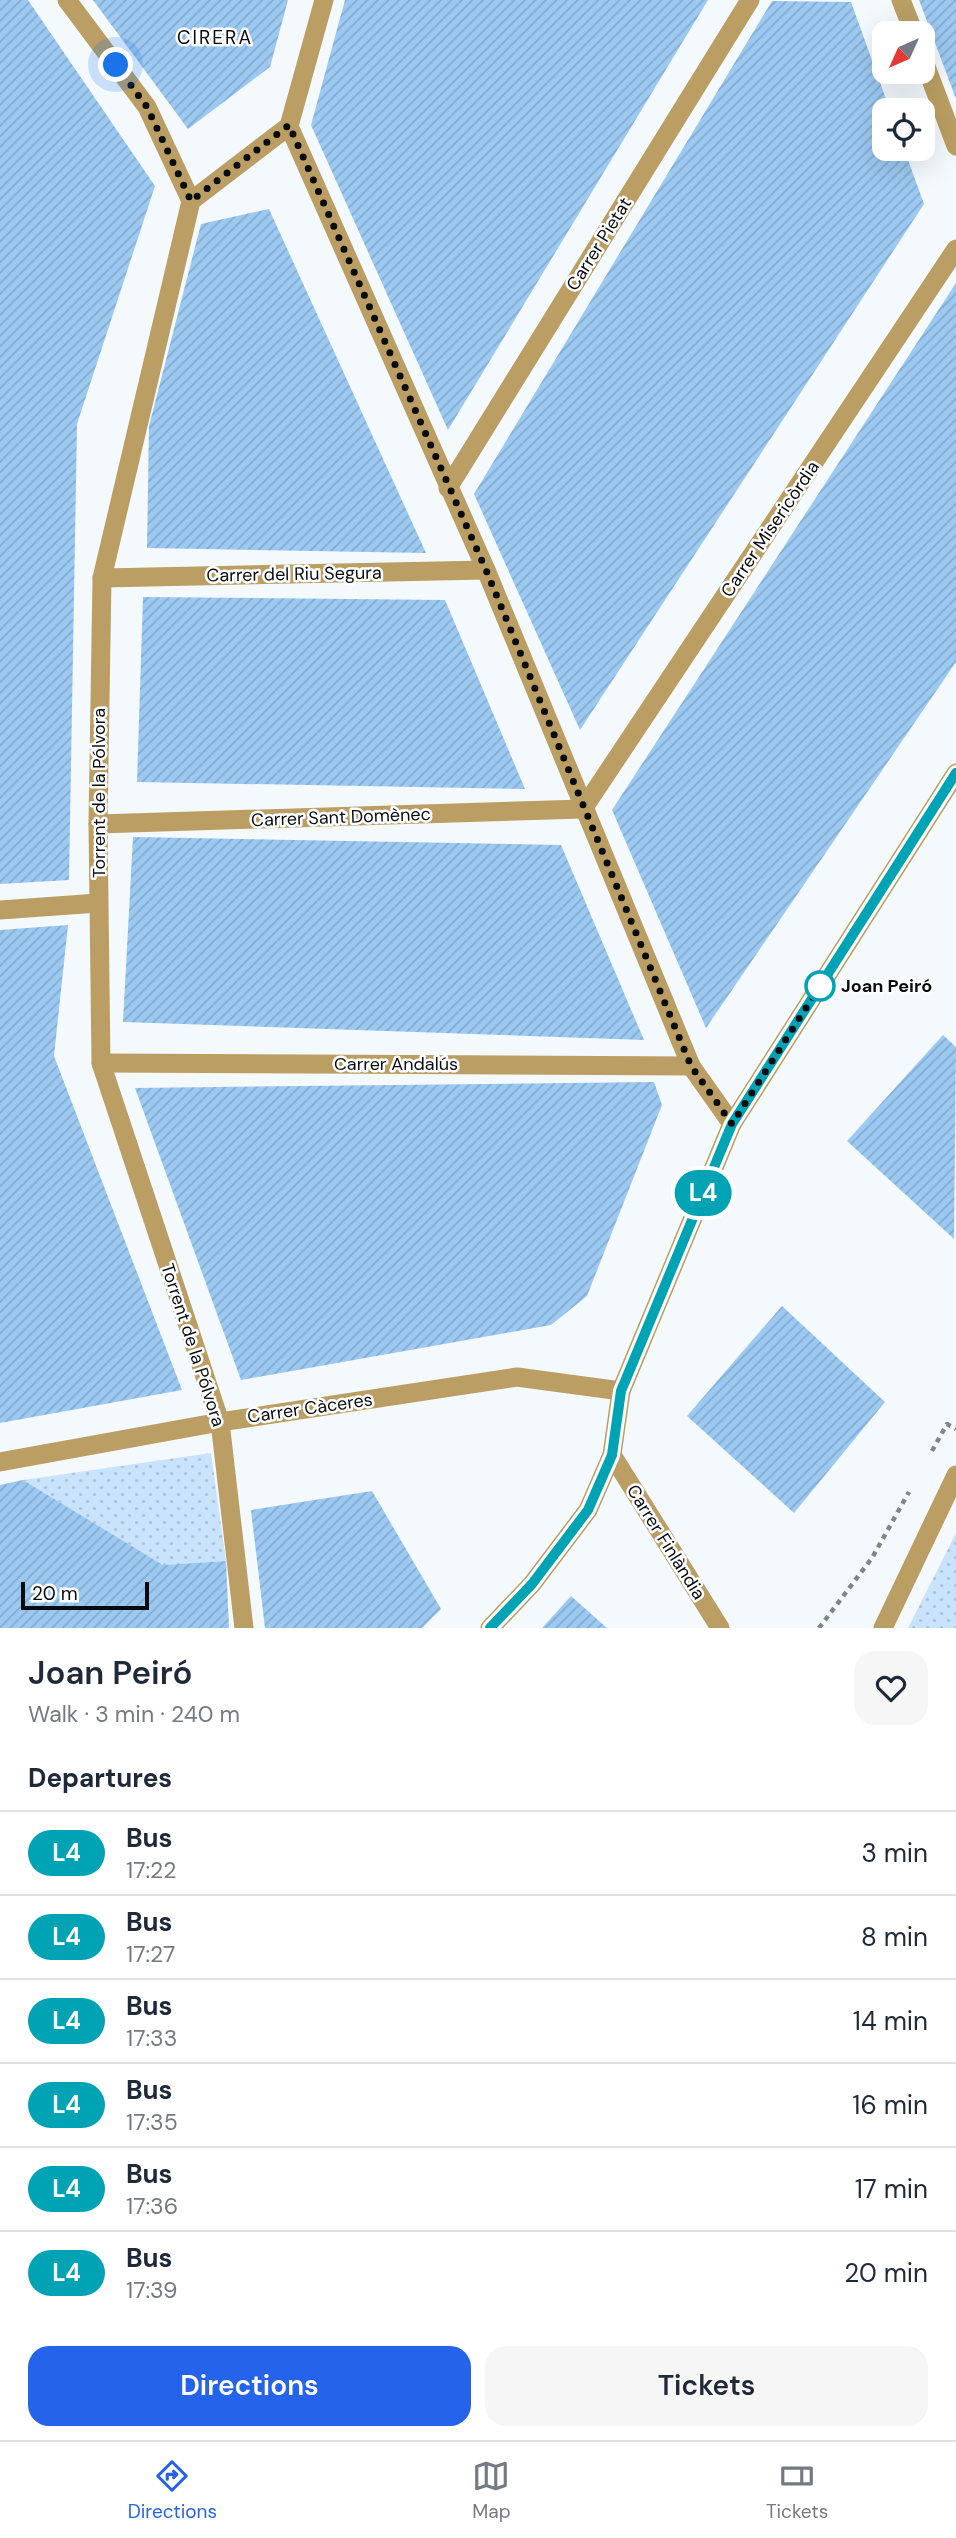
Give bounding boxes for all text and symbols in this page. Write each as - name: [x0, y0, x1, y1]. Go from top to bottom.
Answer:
- north arrow: [872, 21, 934, 84]
- map controls: [872, 21, 935, 161]
- district label: CIRERA: [177, 25, 253, 50]
- your location: [98, 47, 133, 82]
- button: locate: [872, 98, 935, 161]
- street label: Carrer Pietat: [561, 193, 637, 295]
- street label: Carrer Misericòrdia: [715, 456, 825, 602]
- street label: Carrer del Riu Segura: [206, 560, 382, 588]
- street label: Torrent de la Pólvora: [87, 708, 111, 878]
- street label: Carrer Sant Domènec: [251, 802, 431, 832]
- marker: Joan Peiró: [805, 971, 835, 1001]
- place label: Joan Peiró: [841, 974, 932, 998]
- street label: Carrer Andalús: [334, 1052, 458, 1076]
- line badge: L4: [672, 1170, 734, 1216]
- text: L4: [689, 1177, 717, 1208]
- street label: Torrent de la Pólvora: [155, 1260, 231, 1430]
- street label: Carrer Càceres: [246, 1387, 374, 1429]
- street label: Carrer Finlàndia: [621, 1480, 711, 1604]
- scale bar: [21, 1579, 149, 1611]
- text: 20 m: [32, 1581, 78, 1606]
- text: Joan Peiró: [28, 1651, 192, 1694]
- button: heart: [854, 1651, 928, 1725]
- text: Walk · 3 min · 240 m: [28, 1699, 240, 1729]
- text: Departures: [28, 1761, 172, 1795]
- text: Bus: [126, 1821, 172, 1855]
- text: 3 min: [861, 1836, 928, 1870]
- text: L4: [52, 1837, 81, 1868]
- text: 17:22: [126, 1855, 177, 1885]
- text: Bus: [126, 1905, 172, 1939]
- text: 8 min: [861, 1920, 928, 1954]
- text: L4: [52, 1921, 81, 1952]
- text: 17:27: [126, 1939, 175, 1969]
- text: Bus: [126, 1989, 172, 2023]
- text: 14 min: [853, 2004, 928, 2038]
- text: L4: [52, 2005, 81, 2036]
- text: 17:33: [126, 2023, 177, 2053]
- text: Bus: [126, 2073, 172, 2107]
- text: 16 min: [852, 2088, 928, 2122]
- text: L4: [52, 2089, 81, 2120]
- text: 17:35: [126, 2107, 178, 2137]
- text: Bus: [126, 2157, 172, 2191]
- text: 17 min: [855, 2172, 928, 2206]
- text: L4: [52, 2173, 81, 2204]
- text: 17:36: [126, 2191, 178, 2221]
- text: Bus: [126, 2241, 172, 2275]
- text: 20 min: [844, 2256, 928, 2290]
- text: L4: [52, 2257, 81, 2288]
- text: 17:39: [126, 2275, 177, 2305]
- button: Directions: [28, 2346, 471, 2426]
- button: Tickets: [485, 2346, 928, 2426]
- tab: Directions: [128, 2457, 217, 2524]
- tab: Map: [472, 2457, 511, 2524]
- tab: Tickets: [766, 2457, 828, 2524]

